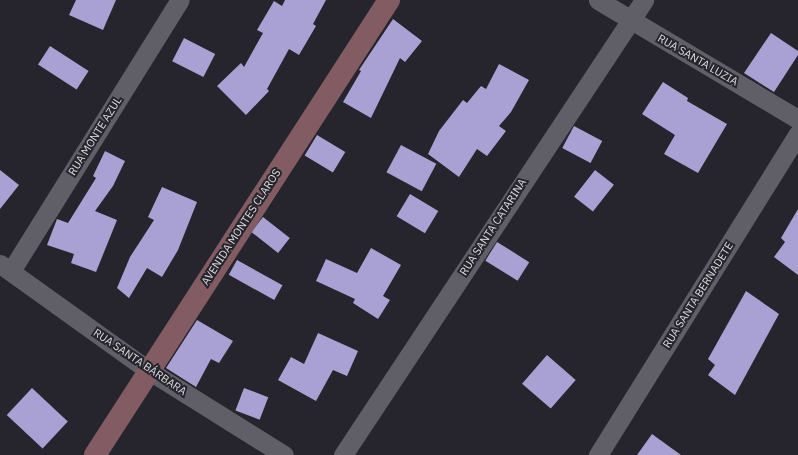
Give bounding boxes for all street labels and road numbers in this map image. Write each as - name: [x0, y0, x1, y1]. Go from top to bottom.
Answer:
- street label: RUA SANTA LUZIA: [655, 32, 741, 88]
- street label: RUA MONTE AZUL: [66, 94, 124, 178]
- street label: AVENIDA MONTES CLAROS: [199, 167, 283, 287]
- street label: RUA SANTA CATARINA: [457, 176, 529, 278]
- street label: RUA SANTA BERNADETE: [660, 240, 736, 350]
- street label: RUA SANTA BÁRBARA: [91, 326, 189, 398]

